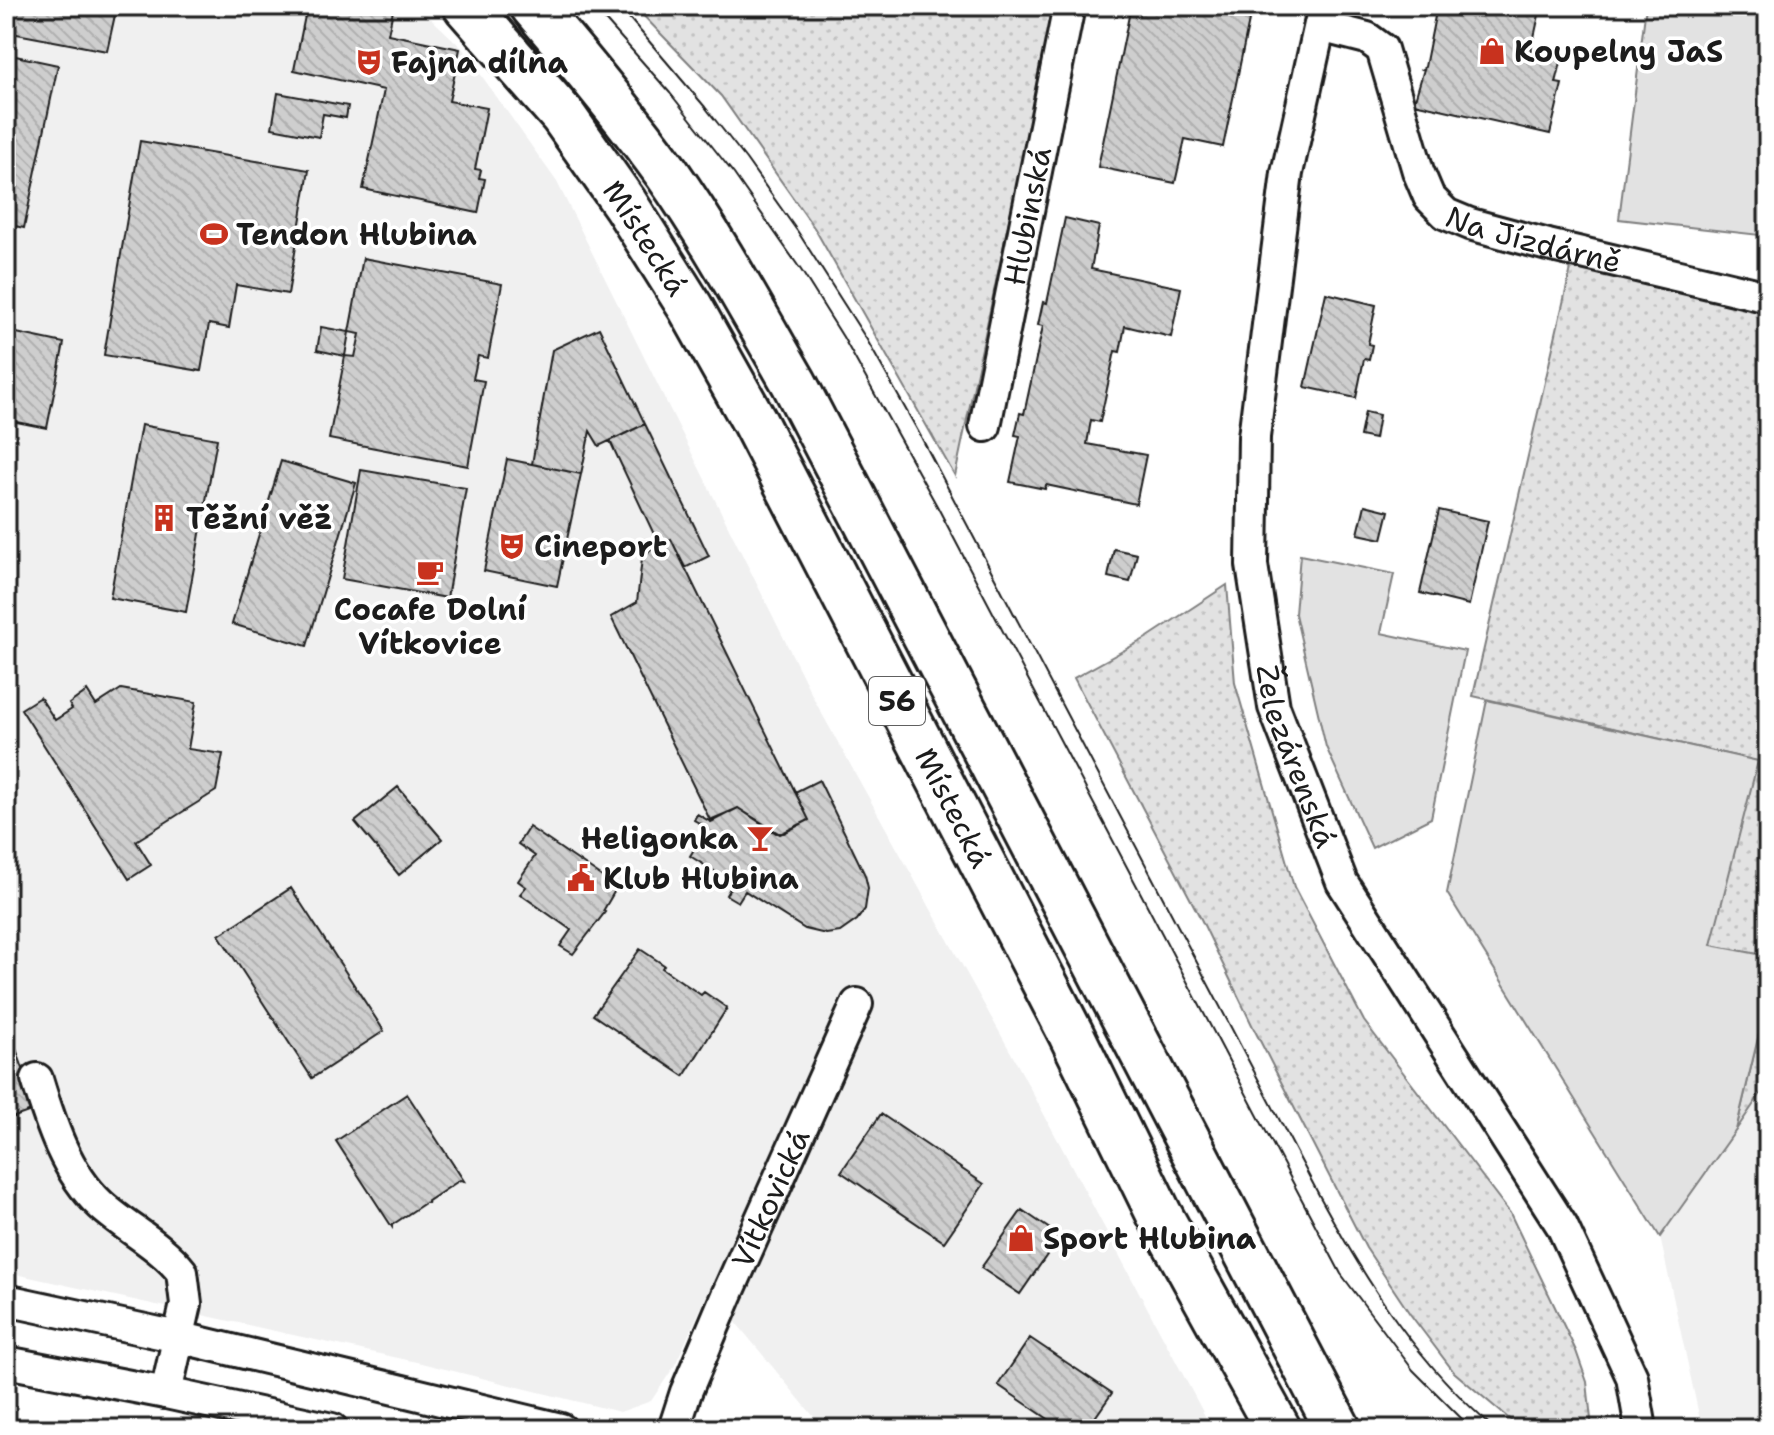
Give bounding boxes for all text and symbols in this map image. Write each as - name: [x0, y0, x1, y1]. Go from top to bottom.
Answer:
- place label: Koupelny JaS: [1514, 31, 1723, 72]
- shop icon: Koupelny JaS: [1477, 36, 1507, 66]
- place label: Fajna dílna: [391, 42, 568, 83]
- theatre icon: Fajna dílna: [354, 47, 384, 77]
- street label: Hlubinská: [993, 143, 1061, 289]
- street label: Místecká: [594, 172, 698, 304]
- street label: Na Jízdárně: [1439, 196, 1625, 282]
- place label: Tendon Hlubina: [236, 214, 477, 255]
- sports icon: Tendon Hlubina: [199, 219, 229, 249]
- place label: Těžní věž: [186, 498, 333, 539]
- building icon: Těžní věž: [149, 503, 179, 533]
- place label: Cineport: [534, 526, 667, 567]
- theatre icon: Cineport: [497, 531, 527, 561]
- cafe icon: Cocafe Dolní Vítkovice: [415, 557, 445, 587]
- place label: Cocafe Dolní Vítkovice: [334, 589, 527, 664]
- street label: Železárenská: [1247, 662, 1347, 854]
- road number: 56: [869, 677, 925, 725]
- street label: Místecká: [906, 741, 1002, 875]
- place label: Heligonka: [581, 818, 739, 859]
- bar icon: Heligonka: [745, 823, 775, 853]
- place label: Klub Hlubina: [603, 858, 799, 899]
- public building icon: Klub Hlubina: [566, 863, 596, 893]
- street label: Vítkovická: [721, 1122, 819, 1274]
- place label: Sport Hlubina: [1043, 1218, 1257, 1259]
- shop icon: Sport Hlubina: [1006, 1223, 1036, 1253]

